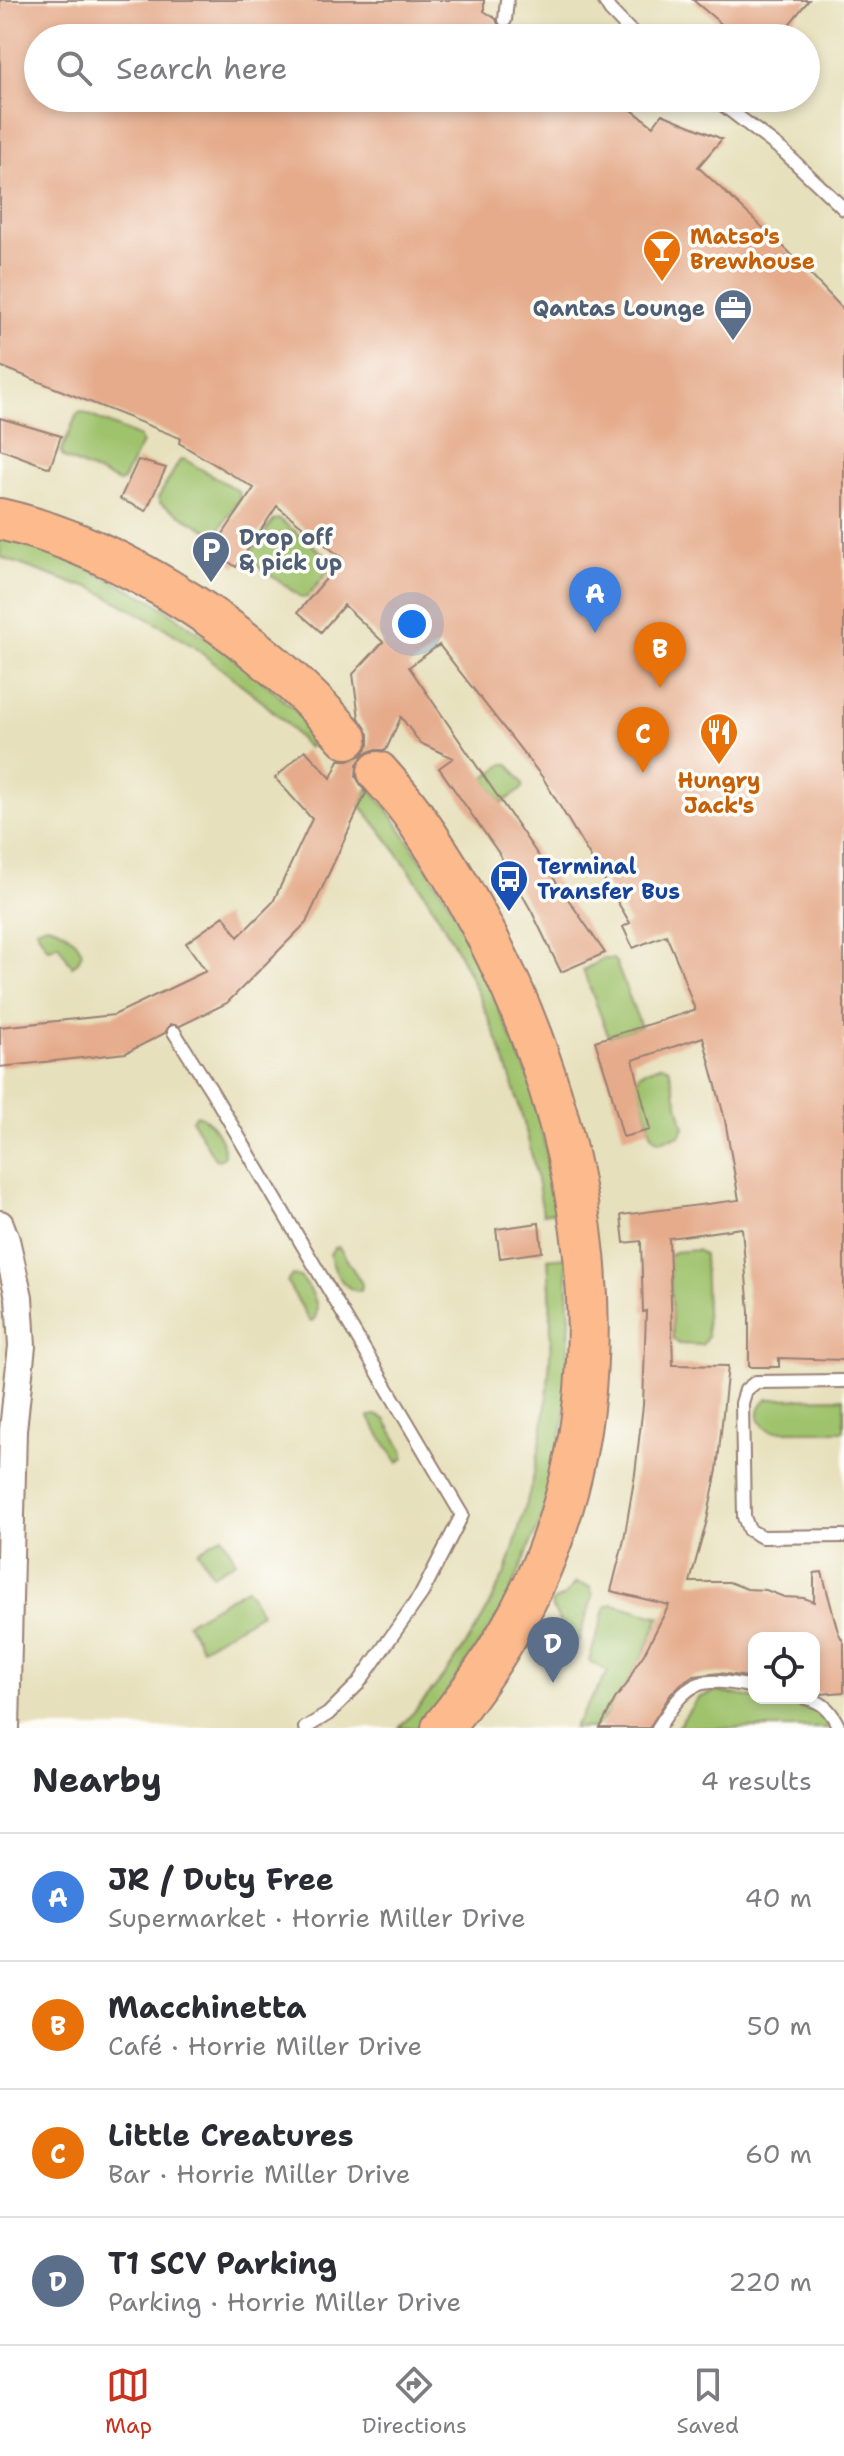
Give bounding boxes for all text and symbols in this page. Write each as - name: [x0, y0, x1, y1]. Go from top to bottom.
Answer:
- search box: [24, 24, 820, 112]
- icon: search: [52, 46, 96, 90]
- text: Search here: [116, 48, 287, 89]
- place label: Matso's Brewhouse: [690, 222, 815, 276]
- bar icon: Matso's Brewhouse: [641, 228, 683, 283]
- office icon: Qantas Lounge: [712, 287, 754, 342]
- place label: Qantas Lounge: [532, 294, 705, 323]
- place label: Drop off & pick up: [239, 523, 342, 577]
- parking icon: Drop off & pick up: [190, 529, 232, 584]
- pin: A: [569, 567, 621, 633]
- your location: [392, 604, 432, 644]
- pin: B: [634, 622, 686, 688]
- pin: C: [617, 707, 669, 773]
- restaurant icon: Hungry Jack's: [698, 711, 740, 766]
- place label: Hungry Jack's: [678, 766, 761, 820]
- place label: Terminal Transfer Bus: [537, 852, 680, 906]
- bus stop icon: Terminal Transfer Bus: [488, 858, 530, 913]
- pin: D: [527, 1617, 579, 1683]
- map controls: [748, 1632, 820, 1704]
- button: locate: [748, 1632, 820, 1704]
- text: Nearby: [32, 1757, 162, 1803]
- text: 4 results: [700, 1763, 812, 1798]
- text: JR / Duty Free: [108, 1859, 334, 1900]
- text: A: [48, 1880, 68, 1915]
- text: 40 m: [745, 1880, 812, 1915]
- text: Supermarket · Horrie Miller Drive: [108, 1900, 526, 1935]
- text: Macchinetta: [108, 1987, 307, 2028]
- text: B: [50, 2008, 66, 2043]
- text: 50 m: [747, 2008, 812, 2043]
- text: Café · Horrie Miller Drive: [108, 2028, 422, 2063]
- text: Little Creatures: [108, 2115, 354, 2156]
- text: C: [50, 2136, 66, 2171]
- text: 60 m: [745, 2136, 812, 2171]
- text: Bar · Horrie Miller Drive: [108, 2156, 411, 2191]
- text: T1 SCV Parking: [108, 2243, 337, 2284]
- text: D: [49, 2264, 67, 2299]
- text: 220 m: [728, 2264, 812, 2299]
- text: Parking · Horrie Miller Drive: [108, 2284, 461, 2319]
- tab: Map: [105, 2363, 152, 2440]
- tab: Directions: [362, 2363, 467, 2440]
- tab: Saved: [677, 2363, 739, 2440]

